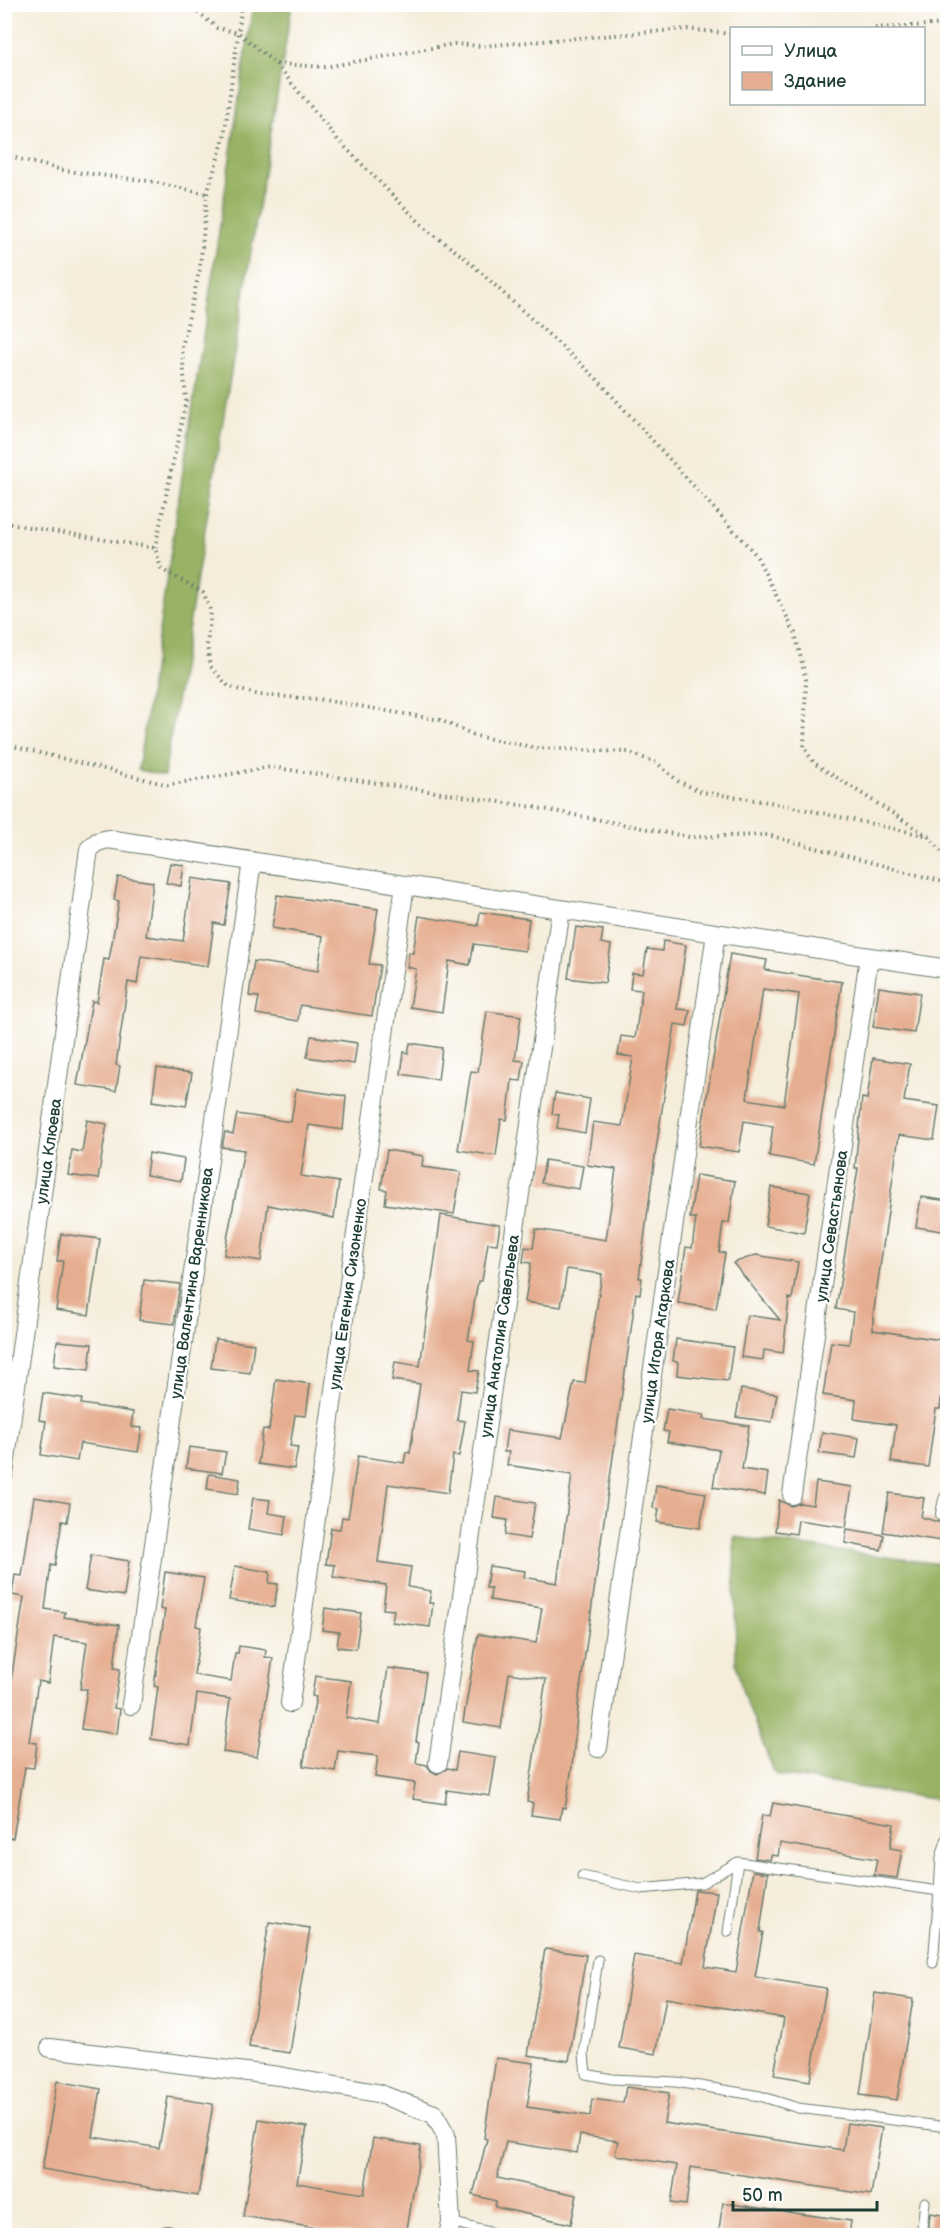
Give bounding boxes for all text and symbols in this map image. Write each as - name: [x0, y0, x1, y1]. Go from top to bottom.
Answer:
- legend: [730, 27, 925, 105]
- text: Улица: [784, 41, 838, 62]
- text: Здание: [784, 71, 846, 92]
- street label: улица Клюева: [33, 1097, 66, 1205]
- street label: улица Севастьянова: [812, 1148, 853, 1304]
- street label: улица Валентина Варенникова: [167, 1166, 218, 1400]
- street label: улица Евгения Сизоненко: [326, 1197, 371, 1391]
- street label: улица Анатолия Савельева: [477, 1233, 524, 1439]
- street label: улица Игоря Агаркова: [638, 1257, 679, 1424]
- scale bar: [733, 2174, 877, 2212]
- text: 50 m: [742, 2185, 783, 2206]

